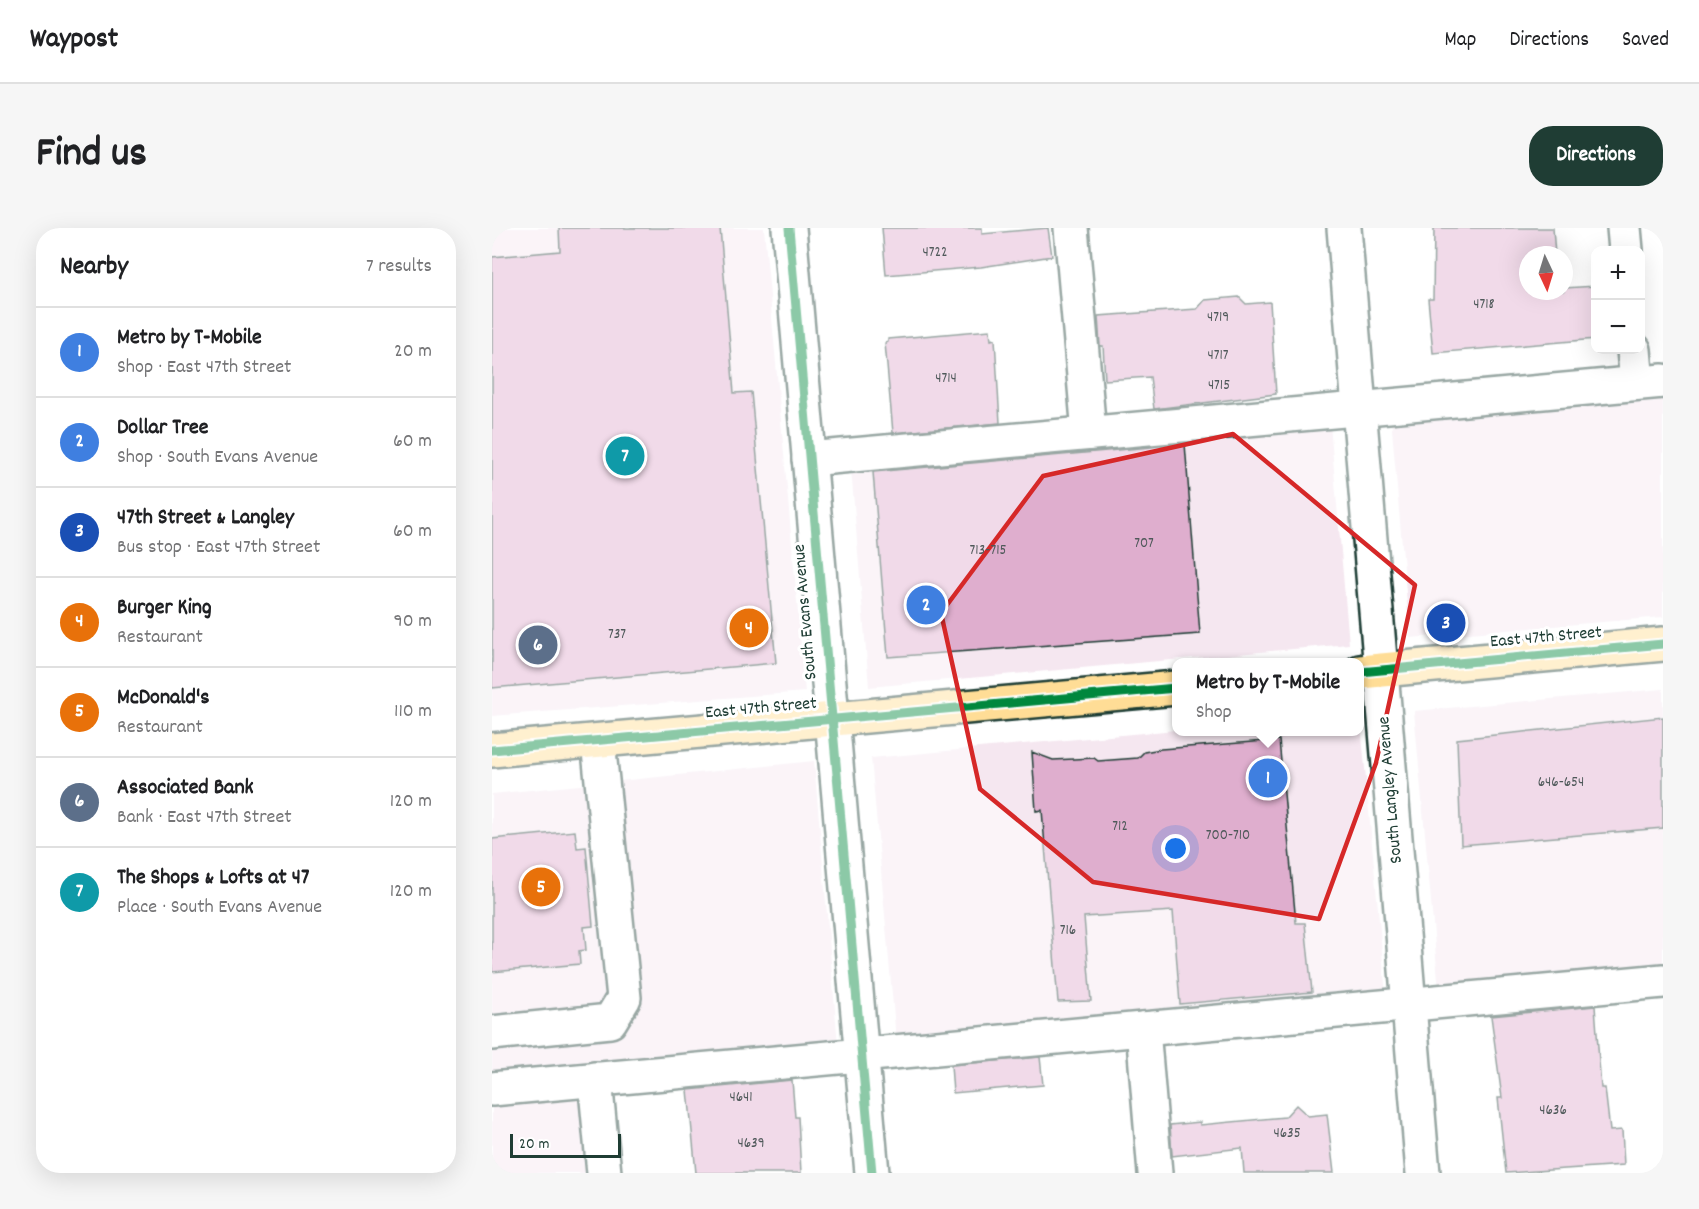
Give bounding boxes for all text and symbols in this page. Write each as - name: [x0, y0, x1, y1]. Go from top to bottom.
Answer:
- text: Waypost: [30, 21, 118, 61]
- text: Map: [1445, 26, 1476, 56]
- text: Directions: [1509, 26, 1589, 56]
- text: Saved: [1622, 26, 1669, 56]
- text: Find us: [36, 126, 147, 186]
- button: Directions: [1529, 126, 1663, 186]
- house number: 4722: [922, 242, 948, 264]
- north arrow: [1519, 246, 1573, 300]
- map controls: [1591, 246, 1645, 354]
- button: +: [1591, 246, 1645, 300]
- text: Nearby: [60, 249, 128, 286]
- text: 7 results: [366, 253, 432, 281]
- house number: 4718: [1473, 294, 1495, 316]
- button: −: [1591, 300, 1645, 354]
- house number: 4719: [1207, 307, 1229, 329]
- text: Metro by T-Mobile: [117, 323, 262, 354]
- text: 1: [77, 338, 82, 366]
- text: 20 m: [394, 338, 432, 366]
- house number: 4717: [1207, 345, 1229, 367]
- text: Shop · East 47th Street: [117, 354, 291, 382]
- house number: 4714: [935, 368, 957, 390]
- house number: 4715: [1208, 375, 1230, 397]
- text: Dollar Tree: [117, 413, 208, 444]
- text: 2: [75, 428, 84, 456]
- text: 60 m: [393, 428, 432, 456]
- pin: 7: [606, 434, 644, 478]
- text: Shop · South Evans Avenue: [117, 444, 318, 472]
- text: 47th Street & Langley: [117, 503, 294, 534]
- text: 3: [75, 518, 84, 546]
- text: 60 m: [393, 518, 432, 546]
- house number: 707: [1134, 533, 1154, 555]
- text: Bus stop · East 47th Street: [117, 534, 320, 562]
- house number: 713-715: [970, 540, 1006, 562]
- street label: South Evans Avenue: [788, 543, 824, 681]
- pin: 2: [906, 582, 946, 628]
- text: Burger King: [117, 593, 212, 624]
- pin: 3: [1426, 600, 1466, 646]
- pin: 4: [730, 606, 768, 650]
- text: 4: [75, 608, 84, 636]
- text: 90 m: [394, 608, 432, 636]
- street label: East 47th Street: [1489, 621, 1603, 655]
- pin: 6: [518, 622, 558, 668]
- text: Restaurant: [117, 624, 203, 652]
- house number: 737: [608, 624, 626, 646]
- popup: [1172, 658, 1364, 736]
- text: Metro by T-Mobile: [1196, 668, 1340, 699]
- text: McDonald's: [117, 683, 210, 714]
- street label: East 47th Street: [704, 692, 818, 726]
- text: 5: [75, 698, 84, 726]
- text: 110 m: [394, 698, 432, 726]
- text: Shop: [1196, 699, 1232, 727]
- text: Restaurant: [117, 714, 203, 742]
- street label: South Langley Avenue: [1372, 715, 1410, 865]
- pin: 1: [1248, 756, 1288, 800]
- house number: 646-654: [1538, 772, 1584, 794]
- text: Associated Bank: [117, 773, 254, 804]
- text: 6: [75, 788, 84, 816]
- text: 120 m: [390, 788, 432, 816]
- text: Bank · East 47th Street: [117, 804, 292, 832]
- house number: 712: [1112, 816, 1128, 838]
- house number: 700-710: [1206, 825, 1250, 847]
- your location: [1161, 834, 1190, 863]
- text: The Shops & Lofts at 47: [117, 863, 309, 894]
- pin: 5: [521, 864, 560, 910]
- text: 7: [76, 878, 83, 906]
- text: 120 m: [390, 878, 432, 906]
- text: Place · South Evans Avenue: [117, 894, 322, 922]
- house number: 716: [1060, 920, 1076, 942]
- house number: 4641: [729, 1087, 753, 1109]
- house number: 4636: [1539, 1100, 1567, 1122]
- house number: 4635: [1273, 1123, 1301, 1145]
- scale bar: [510, 1131, 621, 1158]
- text: 20 m: [519, 1133, 549, 1156]
- house number: 4639: [737, 1133, 765, 1155]

